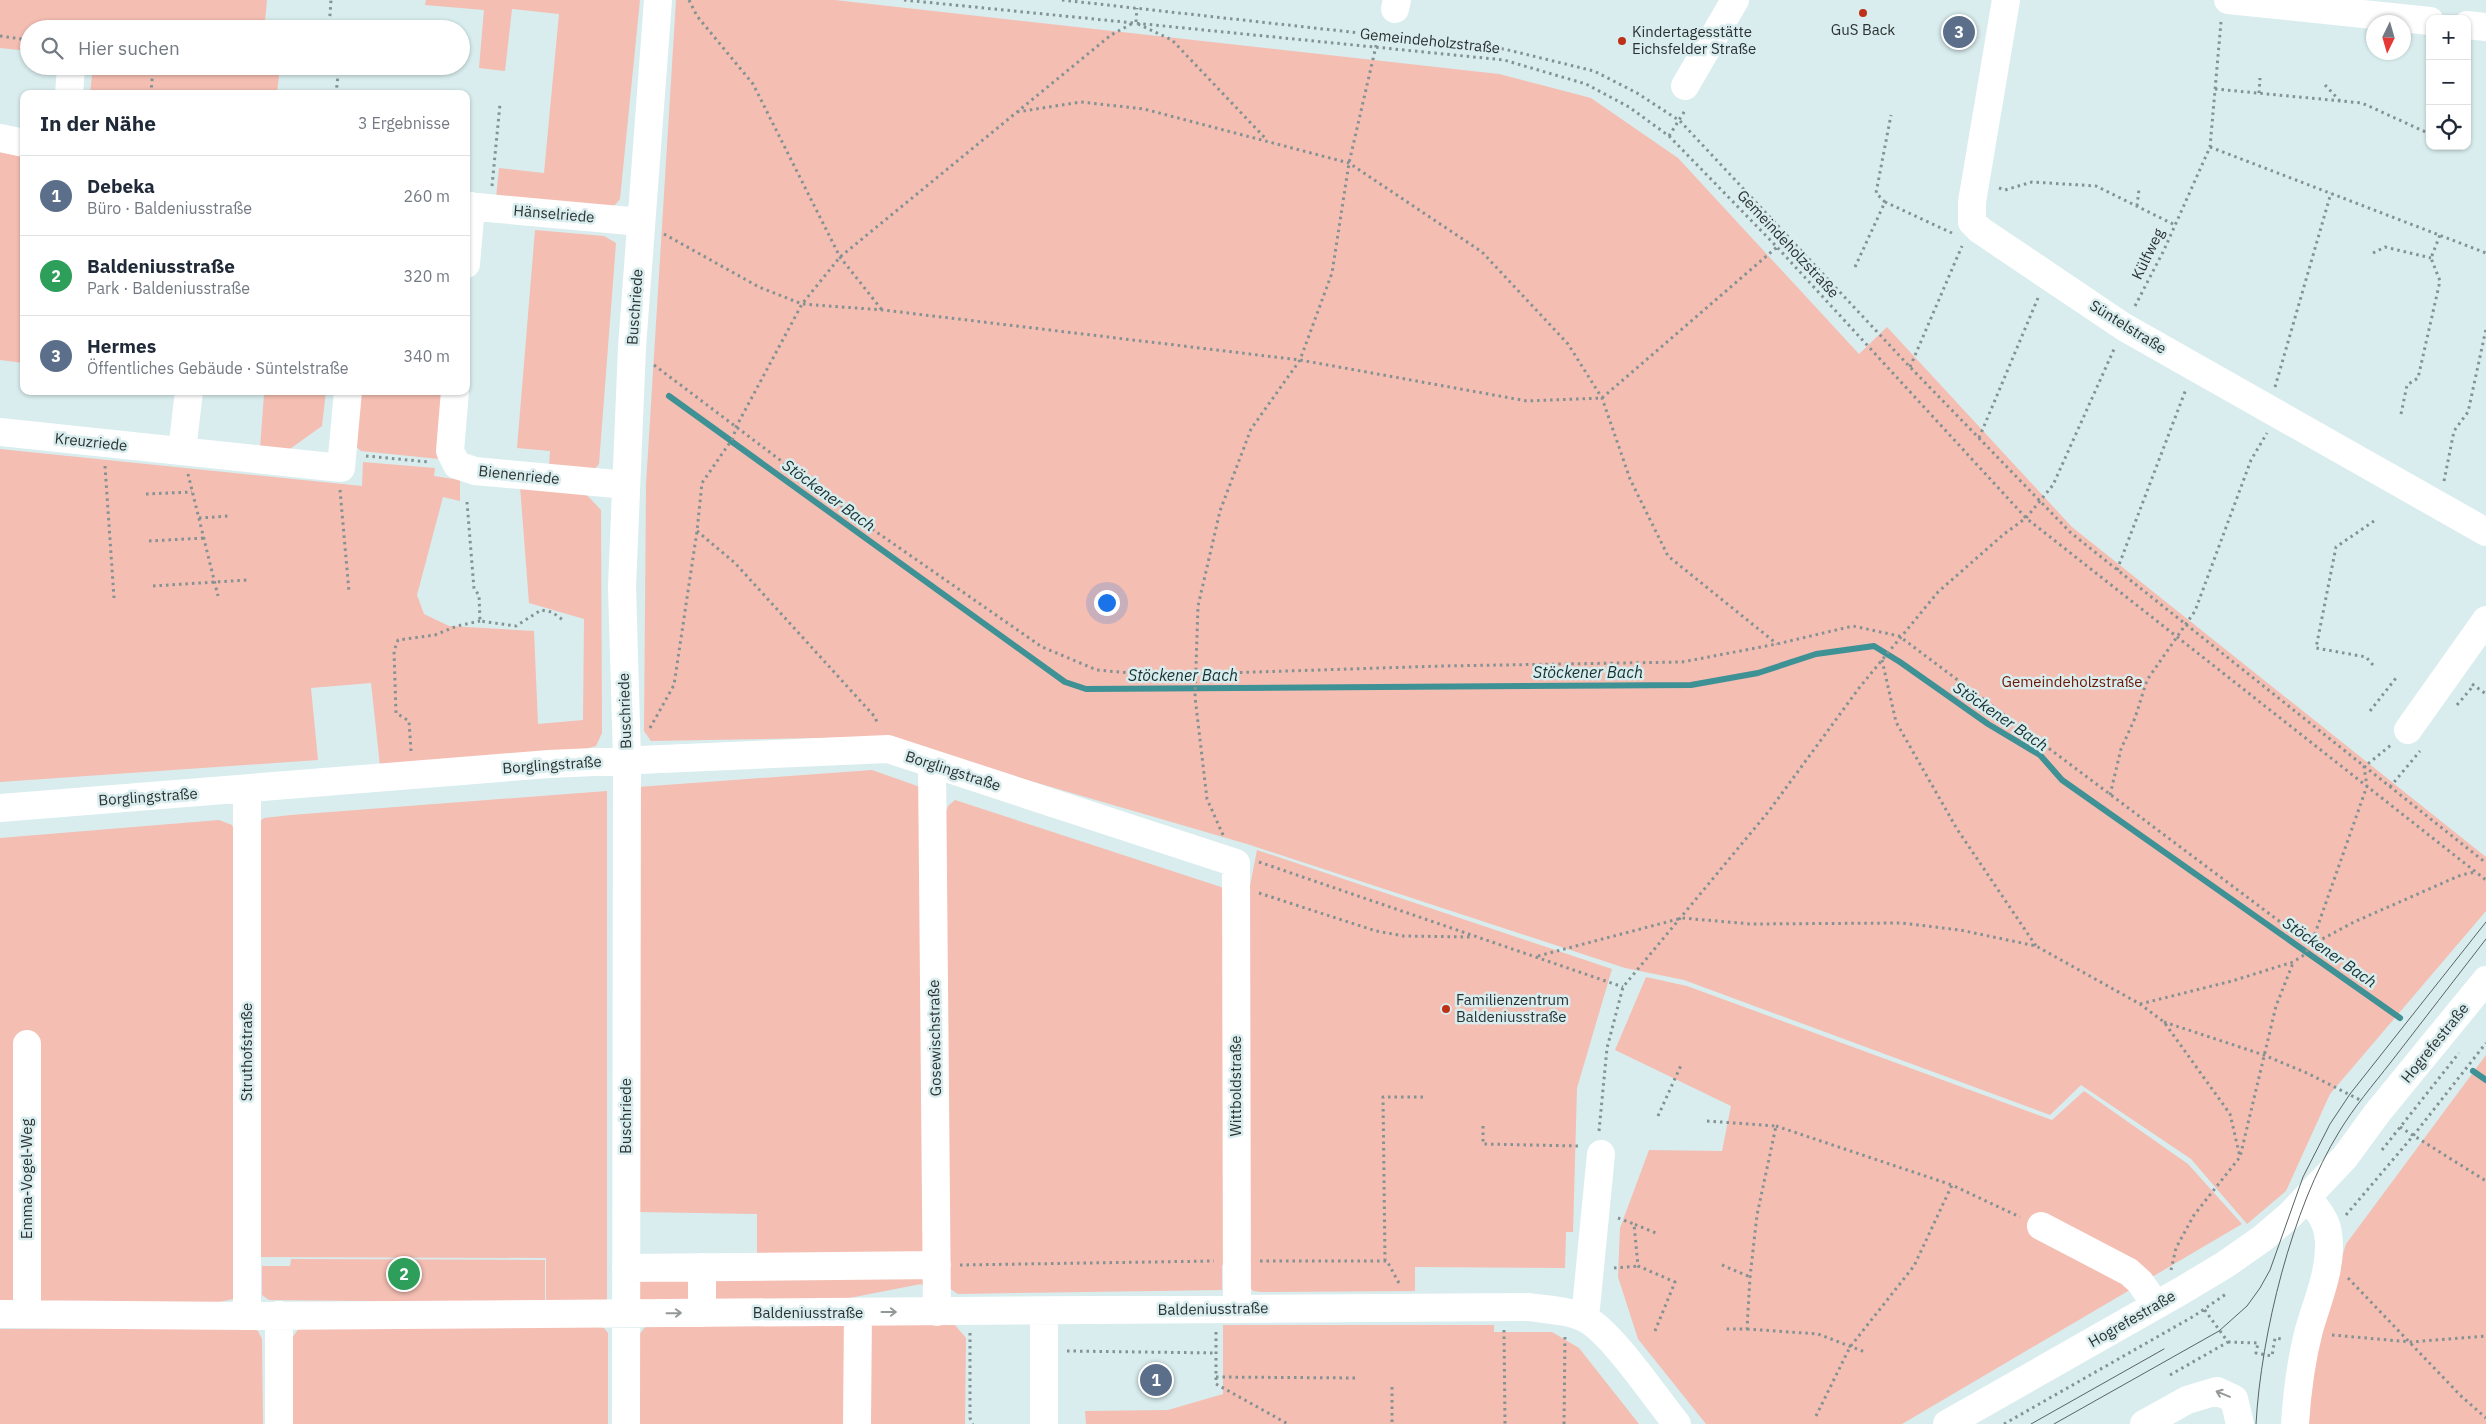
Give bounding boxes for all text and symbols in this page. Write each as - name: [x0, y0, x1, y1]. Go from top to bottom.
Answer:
- marker: GuS Back: [1857, 7, 1869, 19]
- pin: 3: [1943, 13, 1975, 51]
- north arrow: [2366, 15, 2411, 60]
- map controls: [2426, 15, 2471, 150]
- button: +: [2426, 15, 2471, 60]
- search box: [20, 20, 470, 75]
- place label: GuS Back: [1831, 20, 1895, 39]
- place label: Kindertagesstätte Eichsfelder Straße: [1632, 22, 1756, 58]
- street label: Gemeindeholzstraße: [1359, 24, 1501, 57]
- icon: search: [38, 34, 66, 62]
- marker: Kindertagesstätte Eichsfelder Straße: [1616, 35, 1628, 47]
- text: Hier suchen: [78, 36, 180, 60]
- button: −: [2426, 60, 2471, 105]
- button: locate: [2426, 105, 2471, 150]
- text: In der Nähe: [40, 109, 156, 137]
- text: 3 Ergebnisse: [358, 113, 450, 133]
- text: Debeka: [87, 174, 155, 198]
- text: 1: [51, 186, 61, 206]
- text: 260 m: [403, 186, 450, 206]
- street label: Gemeindeholzstraße: [1733, 186, 1843, 302]
- text: Büro · Baldeniusstraße: [87, 198, 252, 218]
- street label: Hänselriede: [513, 201, 595, 227]
- street label: Külfweg: [2127, 225, 2168, 282]
- text: Baldeniusstraße: [87, 254, 235, 278]
- text: 2: [51, 266, 61, 286]
- text: 320 m: [403, 266, 450, 286]
- street label: Buschriede: [622, 268, 647, 346]
- text: Park · Baldeniusstraße: [87, 278, 250, 298]
- street label: Süntelstraße: [2086, 295, 2170, 358]
- text: Hermes: [87, 334, 156, 358]
- text: 3: [51, 346, 61, 366]
- text: 340 m: [403, 346, 450, 366]
- text: Öffentliches Gebäude · Süntelstraße: [87, 358, 348, 378]
- street label: Kreuzriede: [54, 428, 128, 455]
- water label: Stöckener Bach: [779, 455, 879, 535]
- street label: Bienenriede: [478, 461, 561, 488]
- your location: [1094, 590, 1120, 616]
- water label: Stöckener Bach: [1533, 662, 1643, 682]
- water label: Stöckener Bach: [1128, 665, 1238, 685]
- park label: Gemeindeholzstraße: [2002, 672, 2142, 691]
- street label: Buschriede: [614, 673, 635, 749]
- water label: Stöckener Bach: [1950, 677, 2052, 755]
- street label: Borglingstraße: [903, 746, 1003, 795]
- street label: Borglingstraße: [502, 752, 602, 777]
- street label: Borglingstraße: [98, 784, 198, 809]
- water label: Stöckener Bach: [2279, 912, 2381, 992]
- street label: Gosewischstraße: [924, 980, 945, 1097]
- place label: Familienzentrum Baldeniusstraße: [1456, 990, 1569, 1026]
- street label: Hogrefestraße: [2397, 999, 2473, 1087]
- street label: Struthofstraße: [237, 1003, 256, 1101]
- marker: Familienzentrum Baldeniusstraße: [1440, 1003, 1452, 1015]
- street label: Wittboldstraße: [1226, 1035, 1245, 1137]
- street label: Buschriede: [616, 1078, 635, 1154]
- street label: Emma-Vogel-Weg: [17, 1119, 36, 1239]
- pin: 2: [388, 1255, 420, 1293]
- street label: Hogrefestraße: [2085, 1286, 2179, 1351]
- street label: Baldeniusstraße: [1158, 1298, 1268, 1319]
- street label: Baldeniusstraße: [753, 1303, 863, 1322]
- one-way arrow: [881, 1307, 897, 1317]
- one-way arrow: [666, 1308, 682, 1318]
- pin: 1: [1140, 1361, 1172, 1399]
- one-way arrow: [2216, 1389, 2231, 1399]

